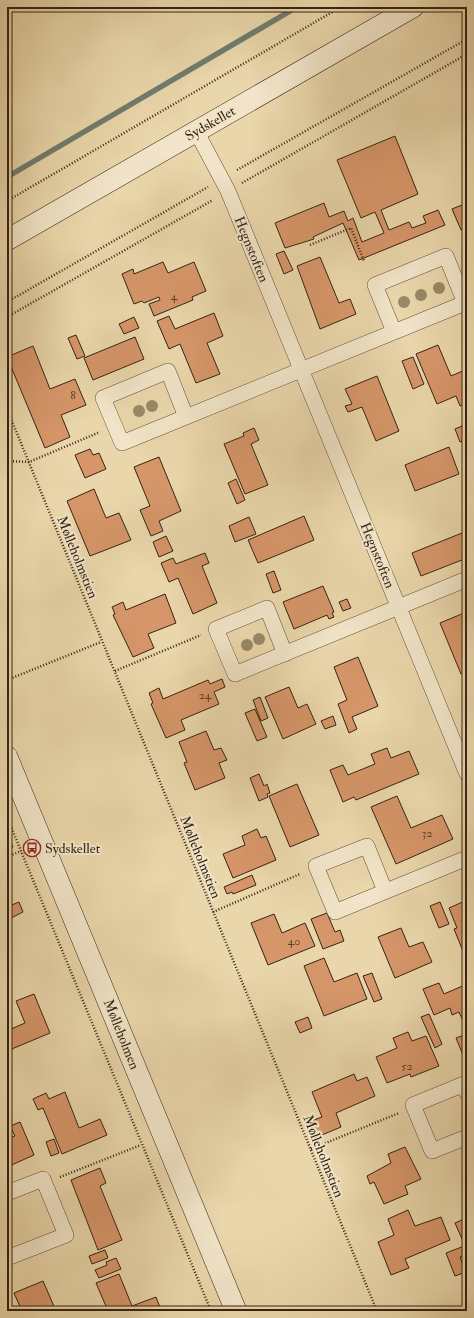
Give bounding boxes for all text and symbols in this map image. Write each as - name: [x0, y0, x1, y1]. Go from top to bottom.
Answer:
- street label: Sydskellet: [182, 102, 239, 145]
- street label: Hegnstoften: [231, 214, 272, 285]
- house number: 4: [171, 289, 178, 304]
- house number: 8: [70, 388, 76, 403]
- street label: Mølleholmstien: [53, 513, 102, 601]
- street label: Hegnstoften: [357, 520, 398, 591]
- house number: 24: [199, 688, 212, 703]
- street label: Mølleholmstien: [176, 813, 225, 901]
- house number: 32: [422, 826, 432, 841]
- bus stop icon: Sydskellet: [22, 838, 42, 858]
- place label: Sydskellet: [45, 840, 101, 858]
- house number: 40: [288, 934, 300, 949]
- street label: Mølleholmen: [100, 997, 143, 1072]
- house number: 52: [401, 1059, 413, 1074]
- street label: Mølleholmstien: [299, 1112, 348, 1200]

